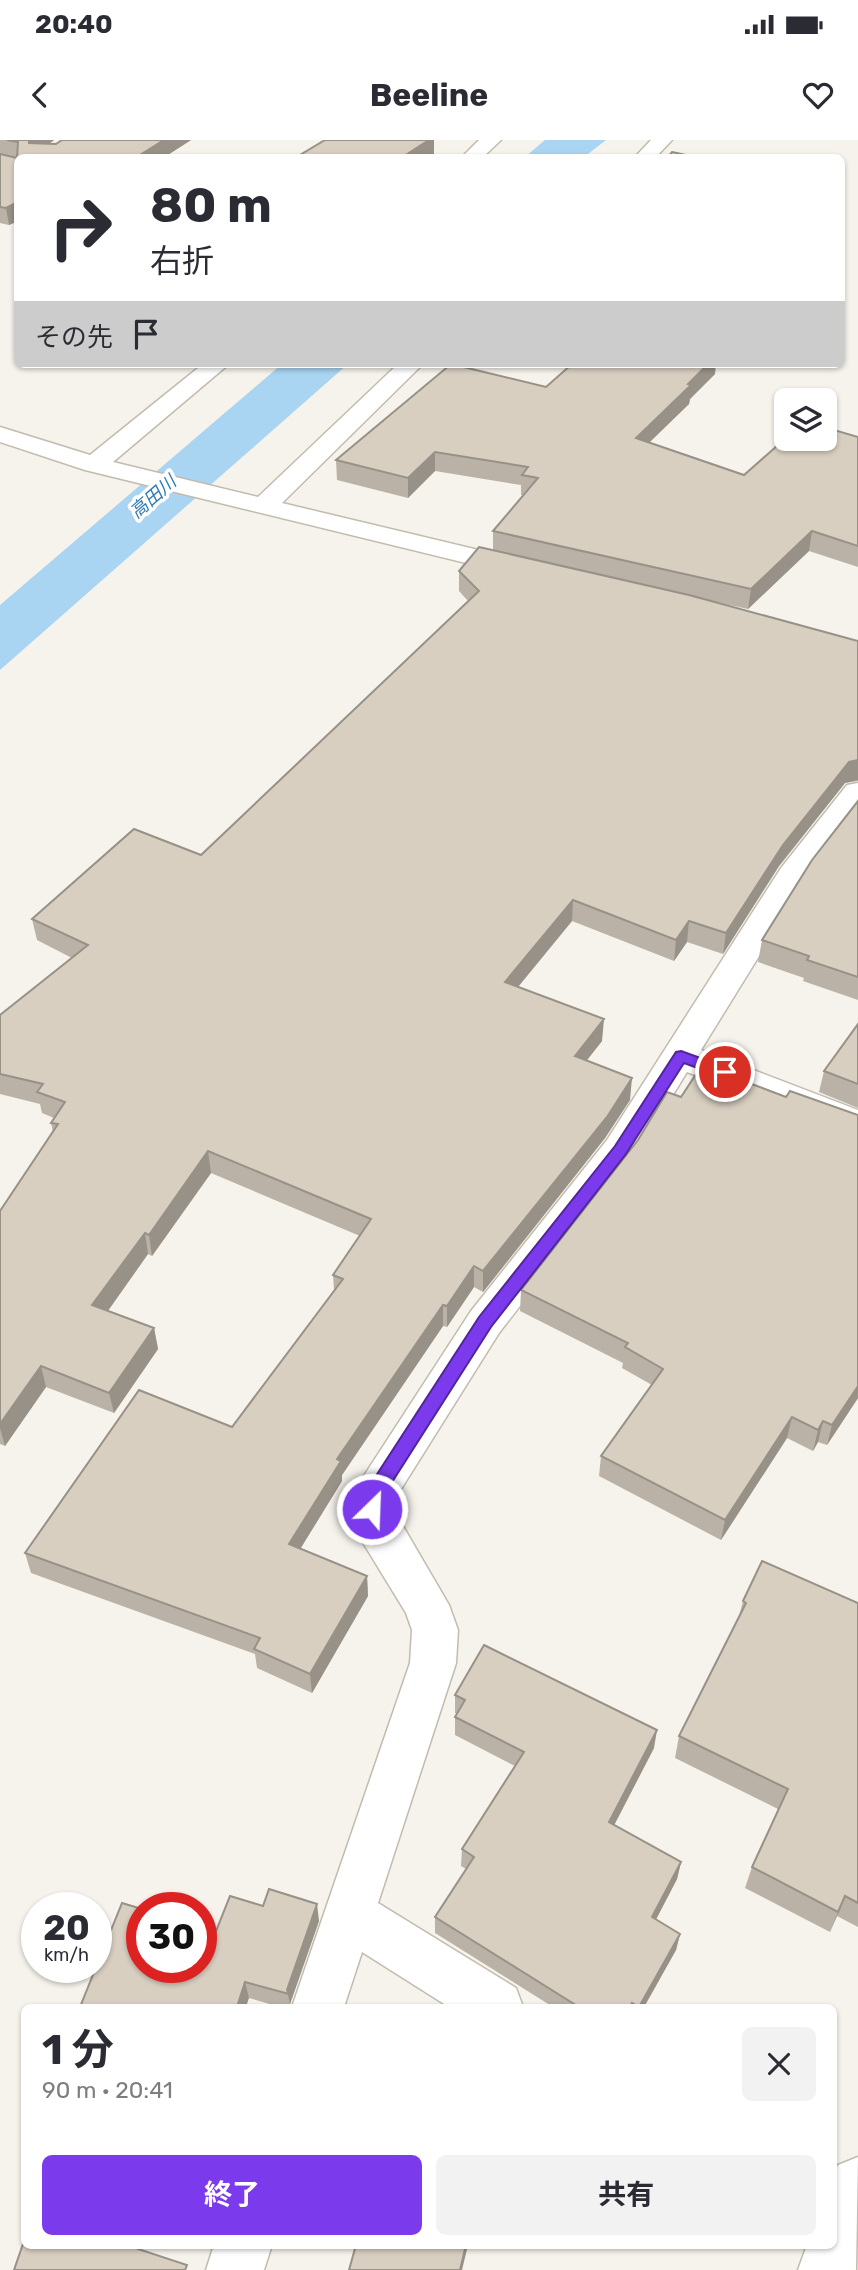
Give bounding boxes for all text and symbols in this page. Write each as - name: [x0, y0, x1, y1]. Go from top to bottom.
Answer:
- text: 20:40: [35, 9, 113, 40]
- icon: back: [21, 76, 59, 114]
- text: Beeline: [370, 76, 488, 114]
- icon: heart: [799, 76, 837, 114]
- text: 80 m: [150, 176, 272, 234]
- icon: right: [35, 182, 126, 273]
- text: 右折: [150, 242, 214, 280]
- icon: arrive: [127, 315, 165, 353]
- text: その先: [35, 322, 113, 353]
- map controls: [774, 388, 837, 451]
- button: layers: [774, 388, 837, 451]
- water label: 高田川: [125, 470, 182, 523]
- pin: [695, 1042, 755, 1102]
- icon: arrive: [706, 1053, 744, 1091]
- position arrow: [335, 1472, 409, 1546]
- speed limit sign: 30: [126, 1892, 217, 1983]
- text: 20: [43, 1907, 90, 1949]
- text: km/h: [44, 1944, 89, 1966]
- text: 1 分: [42, 2025, 114, 2075]
- button: close: [742, 2027, 816, 2101]
- text: 90 m · 20:41: [42, 2076, 173, 2104]
- button: 終了: [42, 2155, 422, 2235]
- button: 共有: [436, 2155, 816, 2235]

